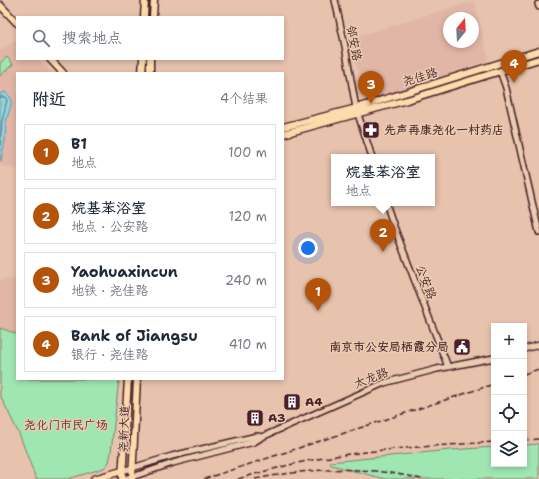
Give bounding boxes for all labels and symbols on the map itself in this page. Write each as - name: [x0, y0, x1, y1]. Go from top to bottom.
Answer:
- north arrow: [443, 12, 479, 48]
- street label: 邻安路: [343, 24, 365, 62]
- pin: 4: [501, 50, 527, 83]
- street label: 尧佳路: [400, 64, 440, 90]
- pin: 3: [358, 71, 384, 104]
- pharmacy icon: 先声再康尧化一村药店: [361, 120, 381, 140]
- place label: 先声再康尧化一村药店: [384, 122, 504, 138]
- pin: 2: [370, 219, 396, 252]
- your location: [298, 238, 318, 258]
- street label: 公安路: [412, 262, 440, 302]
- pin: 1: [305, 278, 331, 311]
- public building icon: 南京市公安局栖霞分局: [452, 337, 472, 357]
- place label: 南京市公安局栖霞分局: [329, 339, 449, 355]
- street label: 太龙路: [351, 364, 391, 392]
- building icon: A4: [282, 392, 302, 412]
- place label: A4: [305, 394, 323, 410]
- street label: 尧新大道: [115, 405, 133, 453]
- building icon: A3: [245, 408, 265, 428]
- place label: A3: [268, 410, 285, 426]
- park label: 尧化门市民广场: [24, 417, 108, 433]

